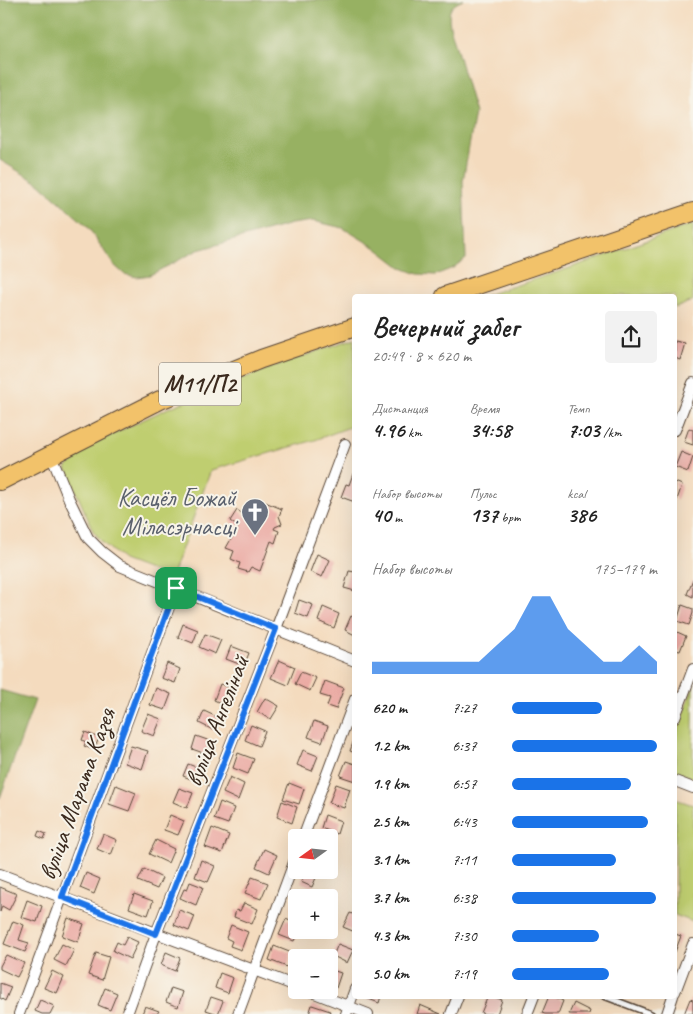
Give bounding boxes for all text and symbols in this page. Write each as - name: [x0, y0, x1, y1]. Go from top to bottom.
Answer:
- text: Вечерний забег: [372, 309, 519, 344]
- button: share: [605, 311, 657, 363]
- text: 20:49 · 8 × 620 m: [372, 346, 471, 366]
- road number: М11/П2: [159, 362, 241, 406]
- text: Дистанция: [372, 400, 428, 417]
- text: Время: [470, 400, 499, 417]
- text: Темп: [567, 400, 590, 417]
- text: 4.96: [372, 417, 405, 443]
- text: 34:58: [470, 417, 511, 443]
- text: 7:03: [567, 417, 600, 443]
- text: km: [405, 424, 422, 441]
- text: /km: [600, 424, 621, 441]
- place label: Касцёл Божай Міласэрнасці: [117, 482, 239, 543]
- text: Набор высоты: [372, 485, 441, 502]
- text: Пульс: [470, 485, 497, 502]
- text: kcal: [567, 485, 586, 502]
- church icon: Касцёл Божай Міласэрнасці: [240, 497, 270, 536]
- text: 40: [372, 502, 391, 528]
- text: 137: [470, 502, 498, 528]
- text: 386: [567, 502, 596, 528]
- text: m: [391, 509, 402, 526]
- text: bpm: [498, 509, 521, 526]
- text: Набор высоты: [372, 559, 451, 579]
- text: 175–179 m: [594, 559, 657, 579]
- pin: [155, 567, 197, 609]
- icon: arrive: [162, 574, 190, 602]
- street label: вуліца Ангелінай: [177, 650, 257, 791]
- text: 620 m: [372, 698, 407, 718]
- text: 7:27: [452, 698, 477, 718]
- street label: вуліца Марата Казея: [31, 703, 124, 885]
- text: 1.2 km: [372, 736, 409, 756]
- text: 6:37: [452, 736, 477, 756]
- text: 1.9 km: [372, 774, 409, 794]
- text: 6:57: [452, 774, 477, 794]
- text: 2.5 km: [372, 812, 409, 832]
- text: 6:43: [452, 812, 477, 832]
- north arrow: [288, 829, 338, 879]
- map controls: [288, 829, 338, 999]
- text: 3.1 km: [372, 850, 409, 870]
- text: 7:11: [452, 850, 477, 870]
- text: 3.7 km: [372, 888, 409, 908]
- text: 6:38: [452, 888, 477, 908]
- button: +: [288, 889, 338, 939]
- text: 4.3 km: [372, 926, 409, 946]
- text: 7:30: [452, 926, 477, 946]
- button: −: [288, 949, 338, 999]
- text: 5.0 km: [372, 964, 409, 984]
- text: 7:19: [452, 964, 477, 984]

